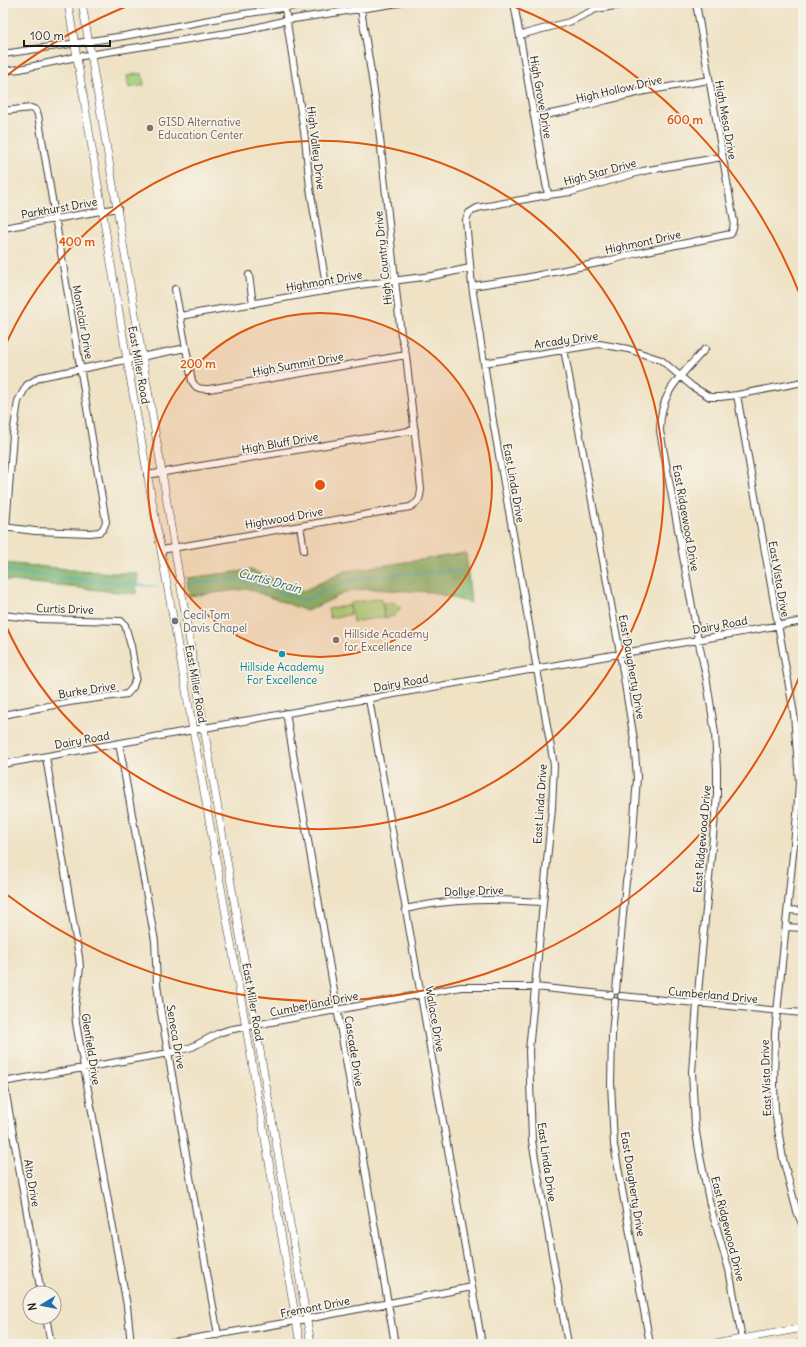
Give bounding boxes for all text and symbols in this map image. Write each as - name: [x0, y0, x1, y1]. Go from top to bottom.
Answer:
- scale bar: [24, 22, 110, 48]
- text: 100 m: [30, 28, 64, 43]
- street label: High Grove Drive: [527, 54, 555, 140]
- street label: High Hollow Drive: [575, 72, 663, 106]
- street label: High Mesa Drive: [712, 79, 740, 161]
- street label: High Valley Drive: [304, 105, 328, 191]
- text: 600 m: [667, 112, 704, 127]
- place label: GISD Alternative Education Center: [158, 115, 244, 142]
- marker: GISD Alternative Education Center: [145, 123, 155, 133]
- street label: High Star Drive: [562, 156, 638, 188]
- street label: Parkhurst Drive: [20, 194, 98, 222]
- street label: High Country Drive: [371, 210, 395, 306]
- street label: Highmont Drive: [604, 227, 682, 257]
- text: 400 m: [59, 234, 96, 249]
- street label: Highmont Drive: [285, 267, 363, 295]
- street label: Montclair Drive: [70, 284, 96, 360]
- street label: East Miller Road: [125, 325, 153, 406]
- street label: Arcady Drive: [533, 329, 599, 351]
- street label: High Summit Drive: [251, 349, 345, 379]
- text: 200 m: [180, 356, 216, 371]
- street label: High Bluff Drive: [241, 429, 319, 457]
- street label: East Linda Drive: [500, 442, 528, 524]
- street label: East Ridgewood Drive: [670, 464, 702, 572]
- centre of rings: [313, 478, 327, 492]
- street label: Highwood Drive: [244, 504, 324, 532]
- street label: East Vista Drive: [765, 540, 793, 618]
- water label: Curtis Drain: [237, 565, 304, 596]
- street label: Curtis Drive: [36, 601, 94, 617]
- place label: Cecil Tom Davis Chapel: [183, 608, 247, 635]
- street label: Dairy Road: [691, 613, 749, 637]
- street label: East Daugherty Drive: [616, 614, 648, 720]
- marker: Cecil Tom Davis Chapel: [170, 616, 180, 626]
- place label: Hillside Academy for Excellence: [344, 627, 429, 654]
- marker: Hillside Academy for Excellence: [331, 635, 341, 645]
- street label: East Miller Road: [182, 644, 210, 725]
- marker: Hillside Academy For Excellence: [277, 649, 287, 659]
- place label: Hillside Academy For Excellence: [240, 660, 324, 687]
- street label: Dairy Road: [372, 671, 430, 695]
- street label: Burke Drive: [57, 679, 117, 701]
- street label: Dairy Road: [53, 728, 111, 752]
- street label: East Linda Drive: [530, 763, 550, 844]
- street label: East Ridgewood Drive: [690, 785, 714, 893]
- street label: Dollye Drive: [444, 883, 504, 899]
- street label: East Miller Road: [239, 962, 267, 1043]
- street label: Cumberland Drive: [668, 984, 758, 1006]
- street label: Wallace Drive: [422, 985, 448, 1053]
- street label: Cumberland Drive: [269, 989, 359, 1019]
- street label: Seneca Drive: [163, 1004, 189, 1070]
- street label: Glenfield Drive: [78, 1012, 104, 1086]
- street label: Cascade Drive: [342, 1015, 366, 1087]
- street label: East Vista Drive: [758, 1039, 774, 1117]
- street label: East Linda Drive: [534, 1121, 560, 1203]
- street label: East Daugherty Drive: [618, 1131, 648, 1237]
- street label: Alto Drive: [21, 1158, 43, 1208]
- street label: East Ridgewood Drive: [708, 1175, 748, 1283]
- north arrow: [22, 1285, 62, 1325]
- street label: Fremont Drive: [279, 1293, 351, 1321]
- text: N: [25, 1302, 40, 1312]

